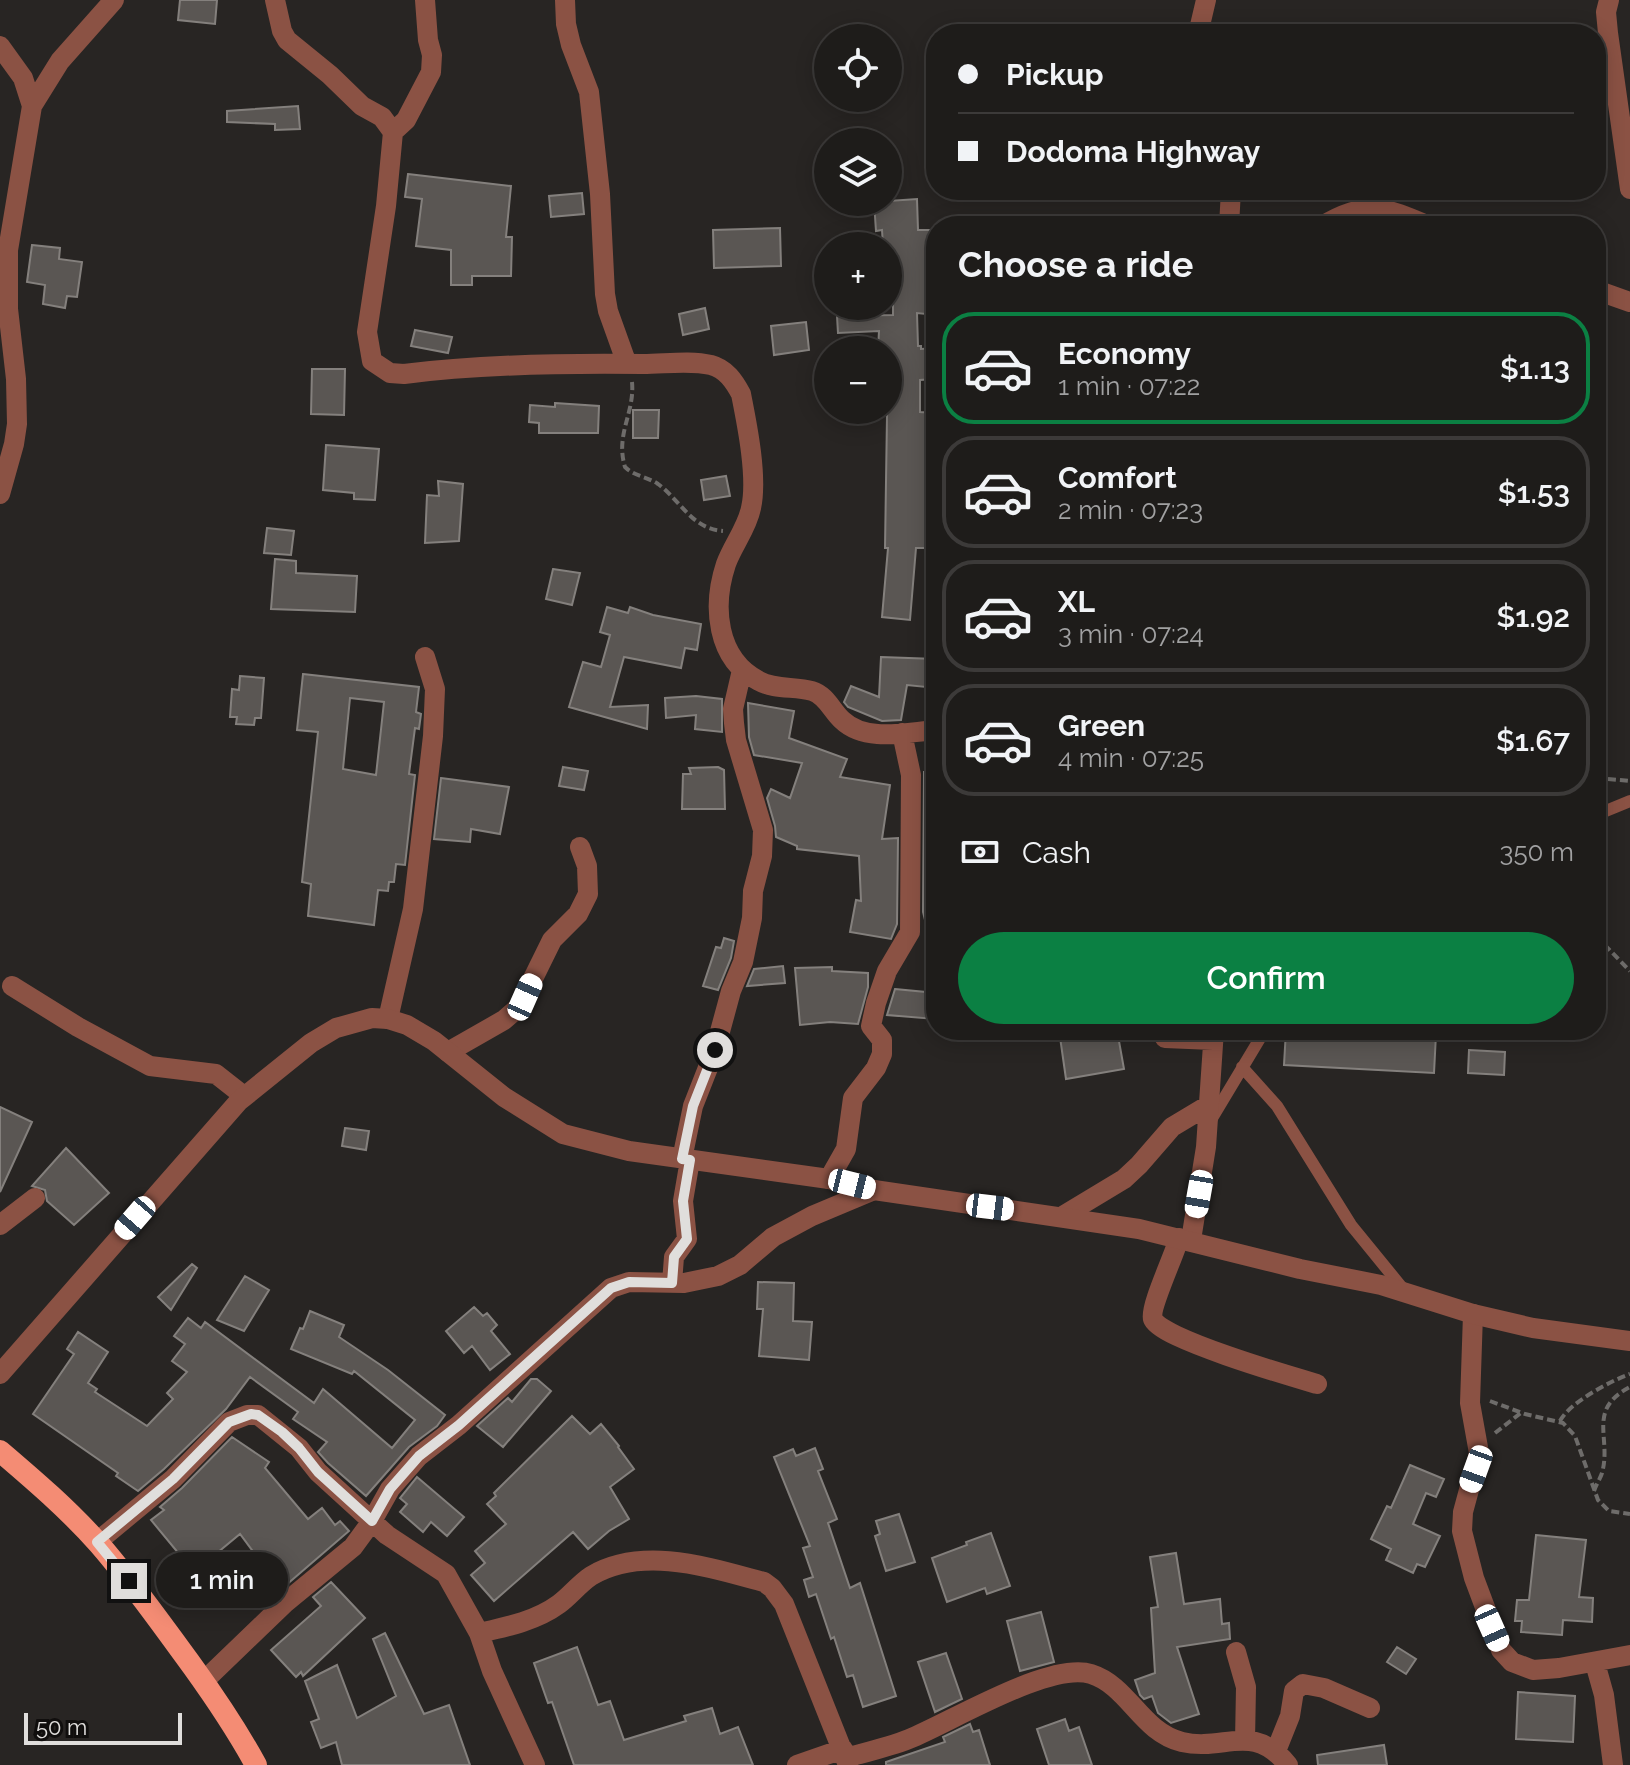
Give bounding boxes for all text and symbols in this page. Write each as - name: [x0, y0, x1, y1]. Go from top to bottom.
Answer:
- map controls: [814, 24, 902, 424]
- button: locate: [814, 24, 902, 112]
- text: Pickup: [1006, 57, 1104, 92]
- button: layers: [814, 128, 902, 216]
- text: Dodoma Highway: [1006, 134, 1260, 169]
- button: +: [814, 232, 902, 320]
- text: Choose a ride: [958, 243, 1193, 285]
- icon: car: [962, 332, 1034, 404]
- button: −: [814, 336, 902, 424]
- text: Economy: [1058, 336, 1191, 371]
- text: $1.13: [1500, 351, 1570, 386]
- text: 1 min · 07:22: [1058, 371, 1200, 401]
- icon: car: [962, 456, 1034, 528]
- text: Comfort: [1058, 460, 1177, 495]
- text: $1.53: [1498, 475, 1570, 510]
- text: 2 min · 07:23: [1058, 495, 1203, 525]
- icon: car: [962, 580, 1034, 652]
- text: XL: [1058, 584, 1095, 619]
- text: $1.92: [1497, 599, 1570, 634]
- text: 3 min · 07:24: [1058, 619, 1204, 649]
- icon: car: [962, 704, 1034, 776]
- text: Green: [1058, 708, 1145, 743]
- text: $1.67: [1496, 723, 1570, 758]
- text: 4 min · 07:25: [1058, 743, 1204, 773]
- icon: cash: [958, 830, 1002, 874]
- text: Cash: [1022, 835, 1091, 870]
- text: 350 m: [1500, 837, 1574, 867]
- button: Confirm: [958, 932, 1574, 1024]
- car: [504, 970, 546, 1024]
- route start: [697, 1032, 733, 1068]
- car: [826, 1167, 878, 1201]
- car: [1183, 1168, 1215, 1220]
- car: [110, 1192, 160, 1244]
- car: [965, 1192, 1015, 1222]
- car: [1457, 1442, 1495, 1496]
- callout: 1 min: [157, 1553, 289, 1609]
- route end: [111, 1563, 147, 1599]
- text: 1 min: [190, 1565, 254, 1595]
- car: [1471, 1601, 1513, 1655]
- scale bar: [24, 1709, 182, 1745]
- text: 50 m: [36, 1714, 87, 1740]

